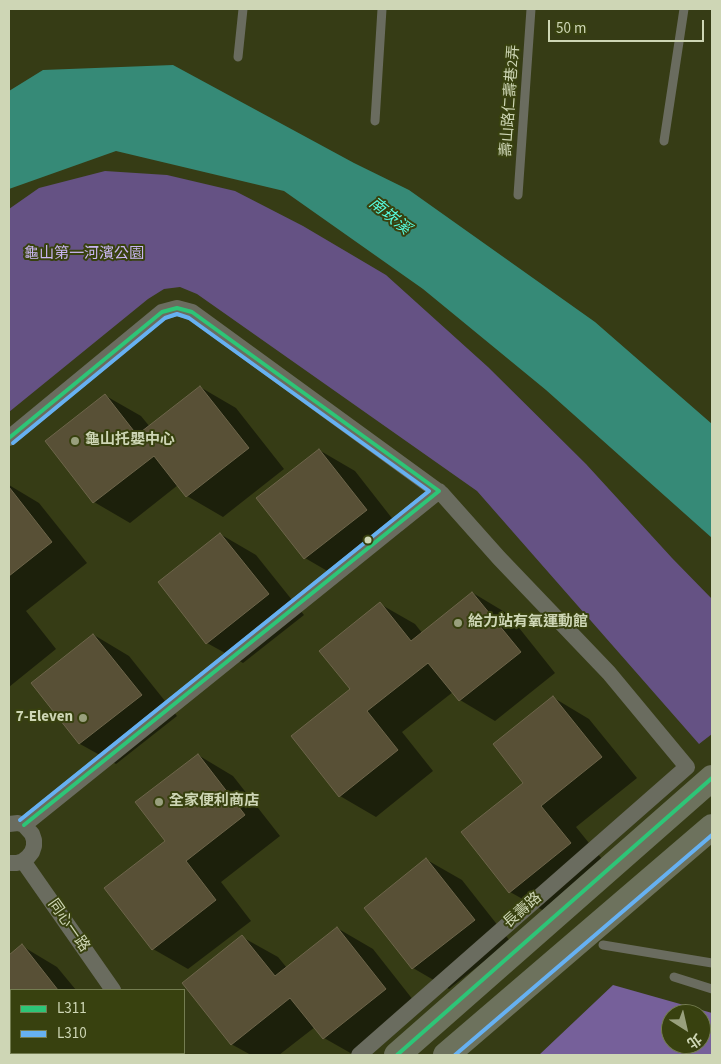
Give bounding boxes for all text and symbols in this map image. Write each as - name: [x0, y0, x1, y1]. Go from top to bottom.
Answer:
- scale bar: [551, 10, 707, 42]
- text: 50 m: [556, 18, 586, 39]
- street label: 壽山路仁壽巷2弄: [498, 44, 524, 158]
- water label: 南崁溪: [364, 194, 414, 240]
- park label: 龜山第一河濱公園: [24, 246, 144, 264]
- place label: 龜山托嬰中心: [85, 432, 175, 450]
- marker: 龜山托嬰中心: [69, 435, 81, 447]
- unlabelled marker: [363, 535, 373, 545]
- place label: 給力站有氧運動館: [468, 614, 588, 632]
- marker: 給力站有氧運動館: [452, 617, 464, 629]
- place label: 7-Eleven: [16, 709, 73, 727]
- marker: 7-Eleven: [77, 712, 89, 724]
- place label: 全家便利商店: [169, 793, 259, 811]
- marker: 全家便利商店: [153, 796, 165, 808]
- street label: 長壽路: [500, 889, 546, 933]
- street label: 同心一路: [43, 896, 93, 956]
- legend: [10, 989, 185, 1054]
- text: L311: [57, 998, 87, 1019]
- north arrow: [661, 1004, 711, 1054]
- text: L310: [57, 1023, 87, 1044]
- text: 北: [683, 1028, 705, 1053]

